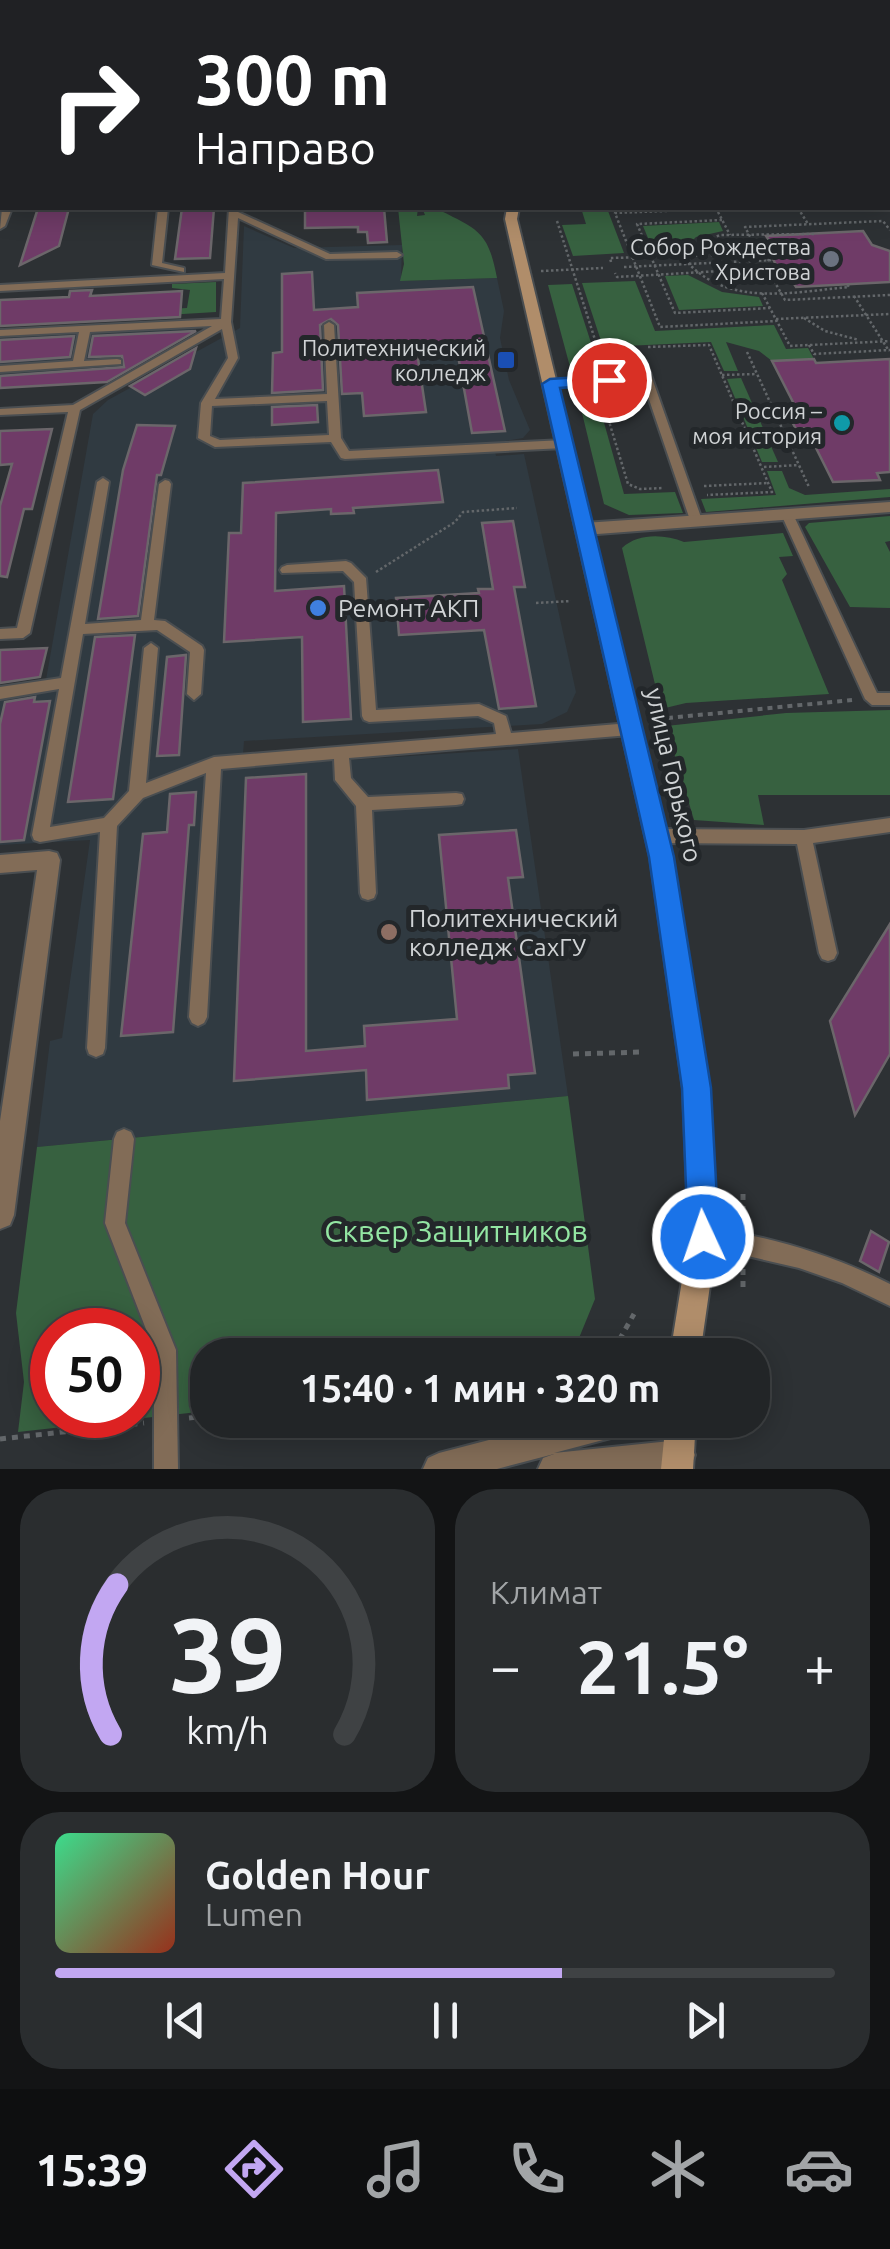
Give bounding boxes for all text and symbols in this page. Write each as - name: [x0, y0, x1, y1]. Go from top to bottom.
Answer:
- icon: right: [30, 40, 160, 170]
- text: 300 m: [195, 40, 390, 118]
- text: Направо: [195, 122, 376, 173]
- place label: Собор Рождества Христова: [630, 234, 811, 284]
- marker: Собор Рождества Христова: [820, 248, 842, 270]
- place label: Политехнический колледж: [302, 335, 486, 385]
- pin: [567, 338, 652, 423]
- marker: Политехнический колледж: [495, 349, 517, 371]
- icon: arrive: [582, 353, 637, 408]
- place label: Россия – моя история: [692, 398, 822, 448]
- marker: Россия – моя история: [831, 412, 853, 434]
- place label: Ремонт АКП: [338, 594, 479, 622]
- marker: Ремонт АКП: [307, 597, 329, 619]
- street label: улица Горького: [640, 685, 708, 865]
- place label: Политехнический колледж СахГУ: [409, 904, 618, 961]
- marker: Политехнический колледж СахГУ: [378, 921, 400, 943]
- position arrow: [651, 1185, 755, 1289]
- park label: Сквер Защитников: [324, 1214, 588, 1248]
- speed limit sign: 50: [30, 1308, 160, 1438]
- text: 15:40 · 1 мин · 320 m: [300, 1367, 660, 1409]
- text: Климат: [490, 1574, 602, 1610]
- text: 39: [169, 1595, 286, 1712]
- text: 21.5°: [577, 1624, 748, 1708]
- text: −: [490, 1635, 521, 1696]
- text: +: [804, 1635, 835, 1696]
- text: km/h: [186, 1711, 269, 1751]
- text: Golden Hour: [205, 1854, 430, 1896]
- text: Lumen: [205, 1896, 303, 1932]
- icon: previous: [158, 1993, 213, 2048]
- icon: pause: [418, 1993, 473, 2048]
- icon: next: [678, 1993, 733, 2048]
- icon: directions: [219, 2134, 289, 2204]
- icon: music: [361, 2134, 431, 2204]
- icon: phone: [502, 2134, 572, 2204]
- icon: climate: [643, 2134, 713, 2204]
- icon: car: [784, 2134, 854, 2204]
- text: 15:39: [36, 2144, 148, 2195]

